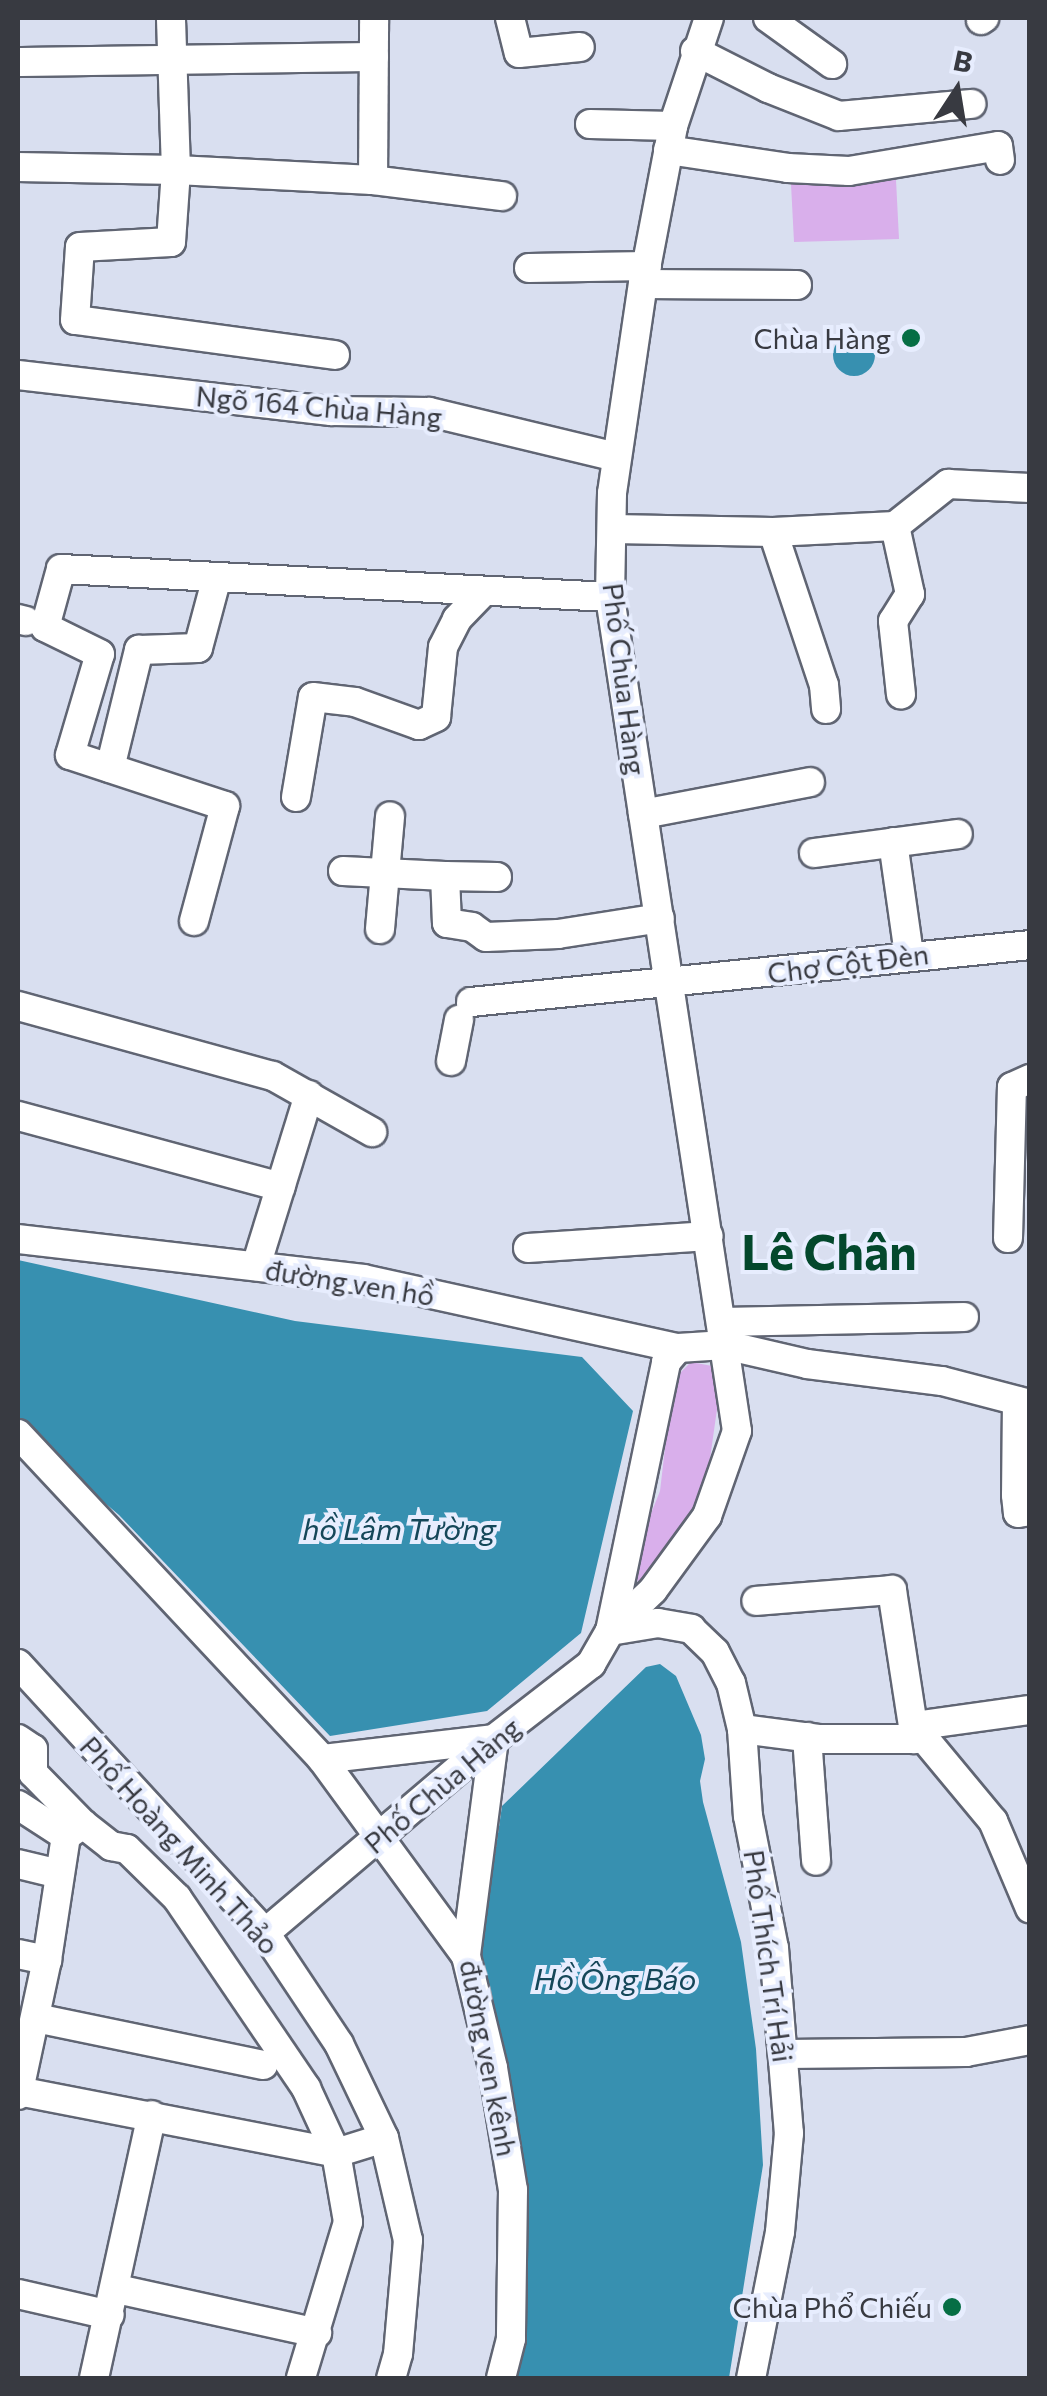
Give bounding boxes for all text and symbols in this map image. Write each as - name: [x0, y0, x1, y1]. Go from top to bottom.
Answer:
- north arrow: [907, 40, 1007, 140]
- text: B: [951, 42, 976, 79]
- place label: Chùa Hàng: [753, 321, 891, 355]
- marker: Chùa Hàng: [900, 327, 922, 349]
- street label: Ngõ 164 Chùa Hàng: [195, 379, 443, 433]
- street label: Phố Chùa Hàng: [597, 581, 653, 777]
- street label: Chợ Cột Đèn: [765, 936, 931, 990]
- district label: Lê Chân: [741, 1222, 917, 1280]
- street label: đường ven hồ: [263, 1252, 437, 1312]
- water label: hồ Lâm Tường: [302, 1510, 496, 1546]
- street label: Phố Chùa Hàng: [357, 1710, 527, 1860]
- street label: Phố Hoàng Minh Thảo: [73, 1729, 287, 1961]
- street label: Phố Thích Trí Hải: [737, 1848, 801, 2064]
- street label: đường ven kênh: [453, 1957, 525, 2159]
- water label: Hồ Ông Báo: [534, 1960, 696, 1996]
- place label: Chùa Phổ Chiếu: [733, 2290, 932, 2324]
- marker: Chùa Phổ Chiếu: [941, 2296, 963, 2318]

